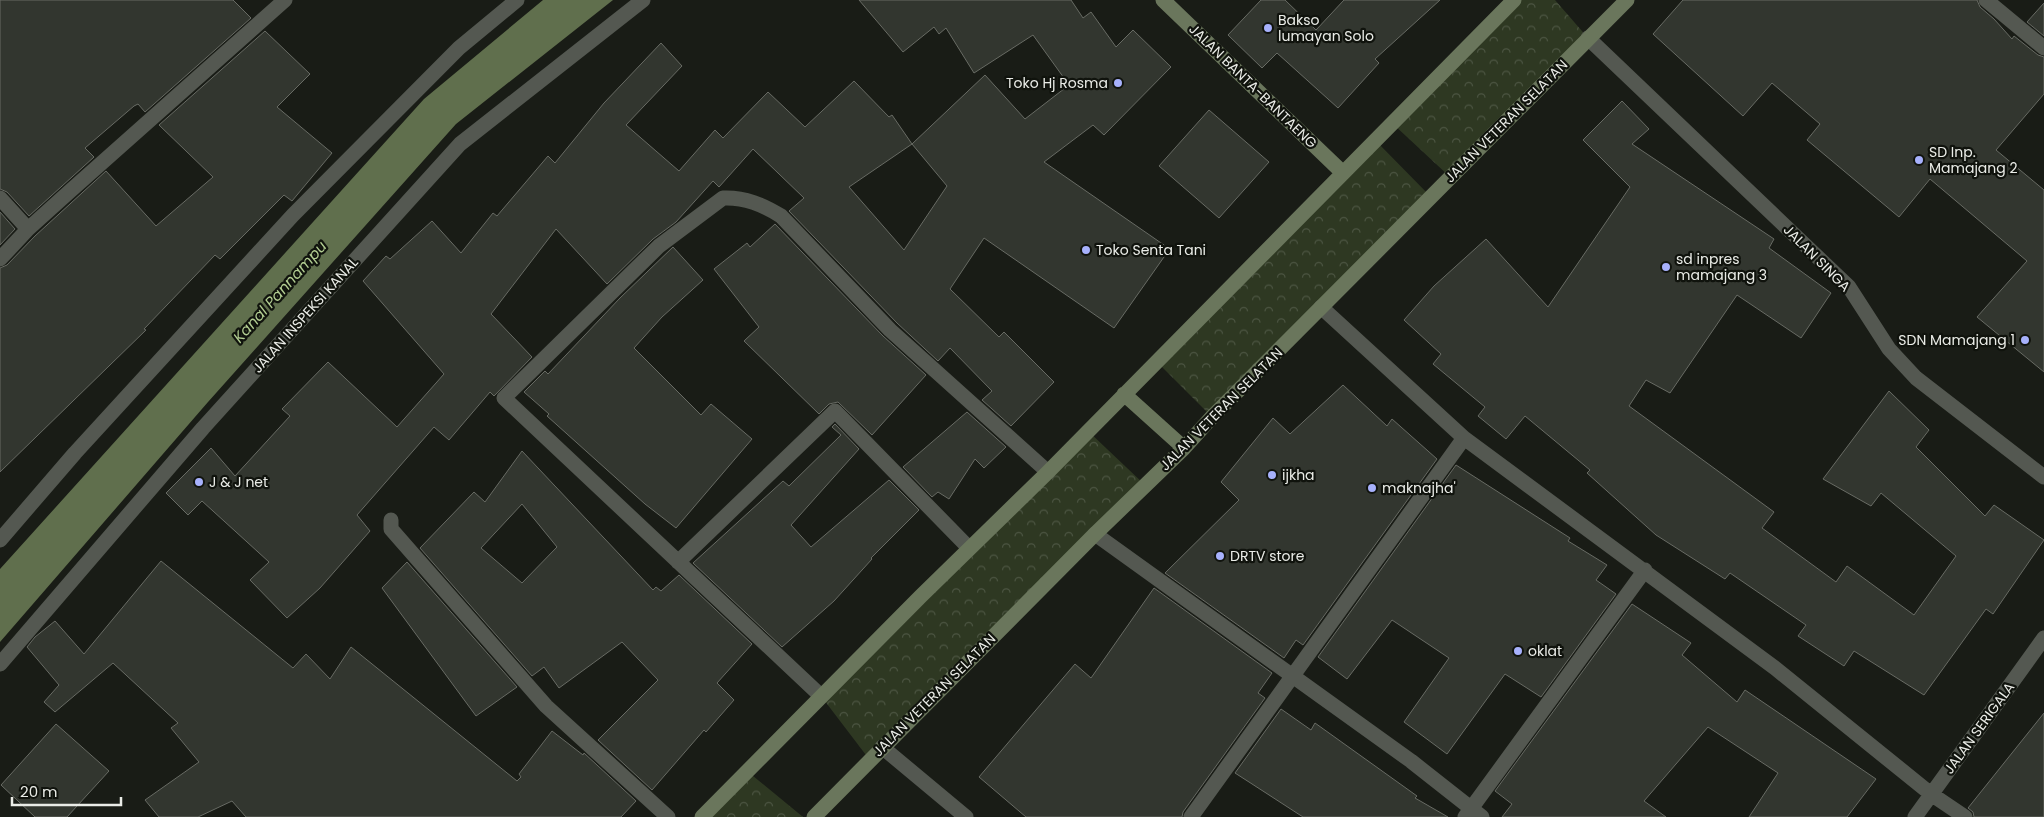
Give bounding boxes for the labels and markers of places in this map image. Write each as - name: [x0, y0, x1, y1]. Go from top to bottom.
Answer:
- place label: Bakso lumayan Solo: [1278, 10, 1374, 46]
- marker: Bakso lumayan Solo: [1262, 22, 1274, 34]
- place label: Toko Hj Rosma: [1006, 73, 1108, 93]
- marker: Toko Hj Rosma: [1112, 77, 1124, 89]
- place label: SD Inp. Mamajang 2: [1929, 142, 2018, 178]
- marker: SD Inp. Mamajang 2: [1913, 154, 1925, 166]
- place label: Toko Senta Tani: [1096, 240, 1206, 260]
- marker: Toko Senta Tani: [1080, 244, 1092, 256]
- place label: sd inpres mamajang 3: [1676, 249, 1767, 285]
- marker: sd inpres mamajang 3: [1660, 261, 1672, 273]
- place label: SDN Mamajang 1: [1898, 330, 2015, 350]
- marker: SDN Mamajang 1: [2019, 334, 2031, 346]
- place label: ijkha: [1282, 465, 1315, 485]
- marker: ijkha: [1266, 469, 1278, 481]
- place label: J & J net: [209, 472, 268, 492]
- marker: J & J net: [193, 476, 205, 488]
- place label: maknajha': [1382, 478, 1456, 498]
- marker: maknajha': [1366, 482, 1378, 494]
- place label: DRTV store: [1230, 546, 1305, 566]
- marker: DRTV store: [1214, 550, 1226, 562]
- place label: oklat: [1528, 641, 1562, 661]
- marker: oklat: [1512, 645, 1524, 657]

